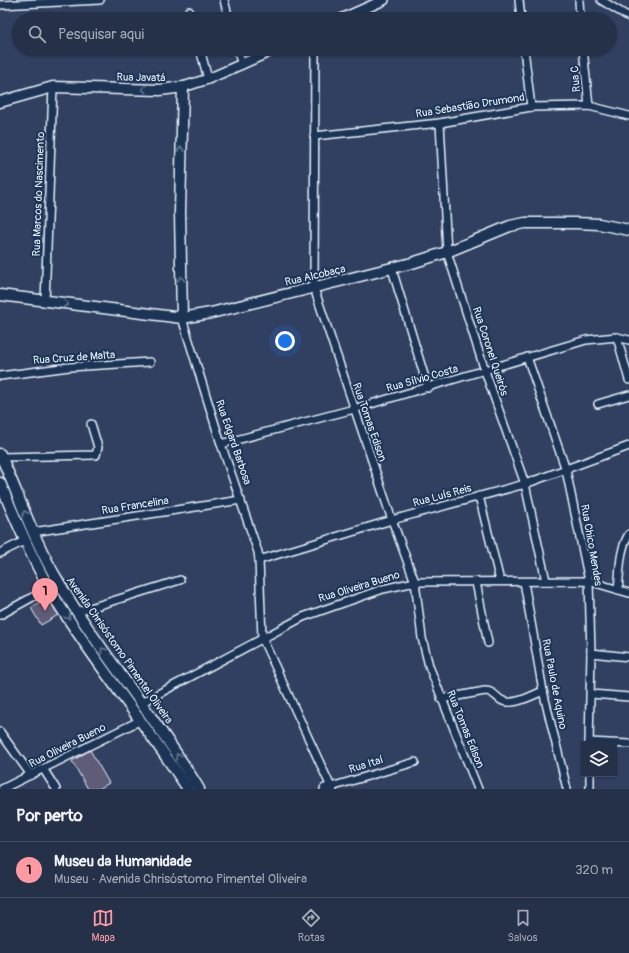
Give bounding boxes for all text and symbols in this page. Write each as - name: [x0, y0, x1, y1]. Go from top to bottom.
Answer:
- search box: [12, 12, 617, 56]
- icon: search: [26, 23, 48, 45]
- text: Pesquisar aqui: [58, 25, 144, 44]
- street label: Rua C: [568, 65, 583, 93]
- street label: Rua Javatá: [116, 71, 166, 84]
- one-way arrow: [141, 85, 147, 93]
- street label: Rua Sebastião Drumond: [415, 90, 526, 121]
- street label: Rua Marcos do Nascimento: [30, 131, 47, 257]
- one-way arrow: [177, 146, 186, 152]
- street label: Rua Alcobaça: [283, 262, 347, 289]
- one-way arrow: [177, 276, 185, 282]
- one-way arrow: [63, 299, 69, 308]
- street label: Rua Coronel Queirós: [470, 305, 511, 397]
- your location: [275, 331, 295, 351]
- street label: Rua Cruz de Malta: [33, 348, 116, 367]
- street label: Rua Sílvio Costa: [385, 362, 459, 395]
- street label: Rua Tomas Edison: [350, 381, 389, 463]
- street label: Rua Edgard Barbosa: [213, 398, 254, 486]
- street label: Rua Luís Reis: [411, 481, 473, 510]
- street label: Rua Francelina: [101, 494, 170, 517]
- street label: Rua Chico Mendes: [578, 503, 605, 587]
- one-way arrow: [22, 509, 30, 516]
- street label: Rua Oliveira Bueno: [317, 568, 401, 605]
- street label: Avenida Chrisóstomo Pimentel Oliveira: [64, 574, 176, 726]
- pin: 1: [32, 578, 58, 611]
- one-way arrow: [63, 613, 70, 620]
- street label: Rua Paulo de Aquino: [539, 638, 570, 730]
- one-way arrow: [100, 647, 108, 654]
- street label: Rua Tomas Edison: [444, 688, 487, 770]
- street label: Rua Oliveira Bueno: [27, 720, 108, 770]
- map controls: [581, 741, 617, 777]
- button: layers: [581, 741, 617, 777]
- one-way arrow: [175, 753, 183, 760]
- street label: Rua Itaí: [347, 753, 385, 776]
- text: Por perto: [16, 805, 83, 826]
- text: Museu da Humanidade: [54, 852, 192, 871]
- text: 1: [26, 862, 32, 878]
- text: 320 m: [575, 862, 613, 878]
- text: Museu · Avenida Chrisóstomo Pimentel Oliveira: [54, 871, 307, 887]
- tab: Mapa: [91, 907, 115, 944]
- tab: Rotas: [298, 907, 325, 944]
- tab: Salvos: [508, 907, 537, 944]

